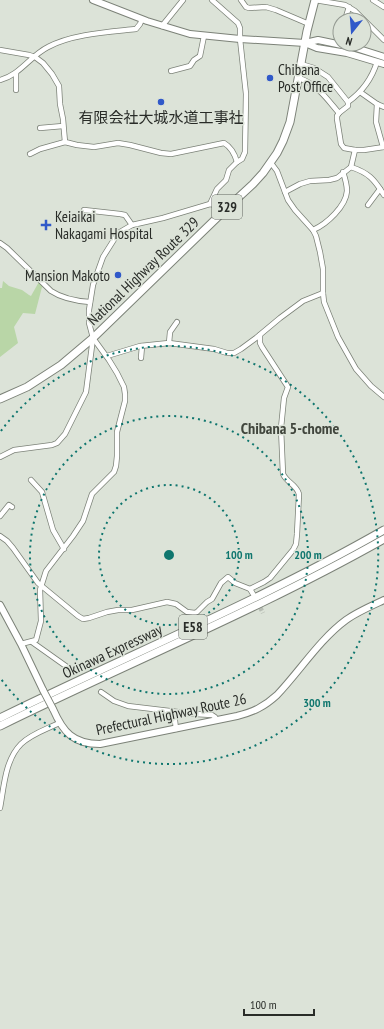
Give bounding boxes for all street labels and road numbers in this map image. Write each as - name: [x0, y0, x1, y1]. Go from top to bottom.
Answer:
- road number: 329: [212, 195, 242, 219]
- street label: National Highway Route 329: [83, 213, 203, 329]
- road number: E58: [179, 615, 207, 639]
- street label: Okinawa Expressway: [59, 619, 165, 682]
- street label: Prefectural Highway Route 26: [94, 689, 248, 739]

